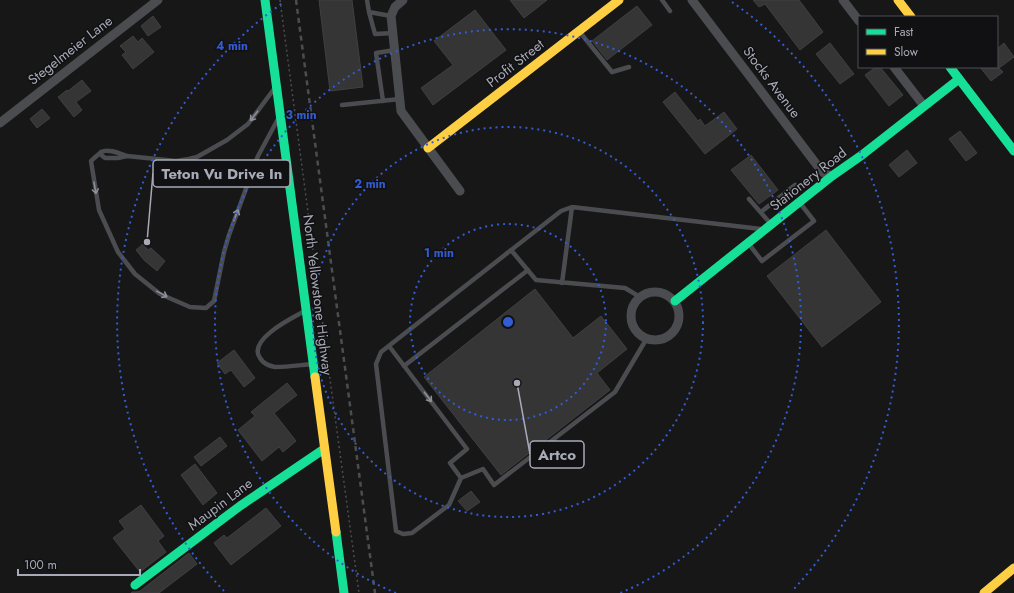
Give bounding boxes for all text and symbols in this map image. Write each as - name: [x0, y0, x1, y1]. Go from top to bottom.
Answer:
- street label: Stegelmeier Lane: [24, 11, 116, 89]
- legend: [858, 16, 998, 68]
- text: Fast: [894, 23, 913, 41]
- street label: Profit Street: [482, 34, 549, 92]
- text: 4 min: [216, 37, 248, 55]
- street label: Stocks Avenue: [738, 42, 806, 122]
- text: Slow: [894, 43, 919, 61]
- text: 3 min: [285, 106, 317, 124]
- one-way arrow: [249, 111, 258, 122]
- street label: Stationery Road: [765, 143, 851, 215]
- callout: Teton Vu Drive In: [153, 160, 290, 187]
- text: Teton Vu Drive In: [162, 163, 282, 185]
- text: 2 min: [354, 175, 386, 193]
- one-way arrow: [92, 181, 100, 194]
- one-way arrow: [233, 209, 241, 221]
- street label: North Yellowstone Highway: [298, 213, 338, 377]
- text: 1 min: [424, 244, 454, 262]
- one-way arrow: [156, 291, 168, 299]
- centre of rings: [501, 315, 515, 329]
- one-way arrow: [423, 392, 432, 403]
- callout: Artco: [530, 441, 584, 468]
- text: Artco: [537, 444, 576, 466]
- street label: Maupin Lane: [184, 473, 256, 535]
- scale bar: [18, 551, 140, 577]
- text: 100 m: [24, 556, 57, 574]

